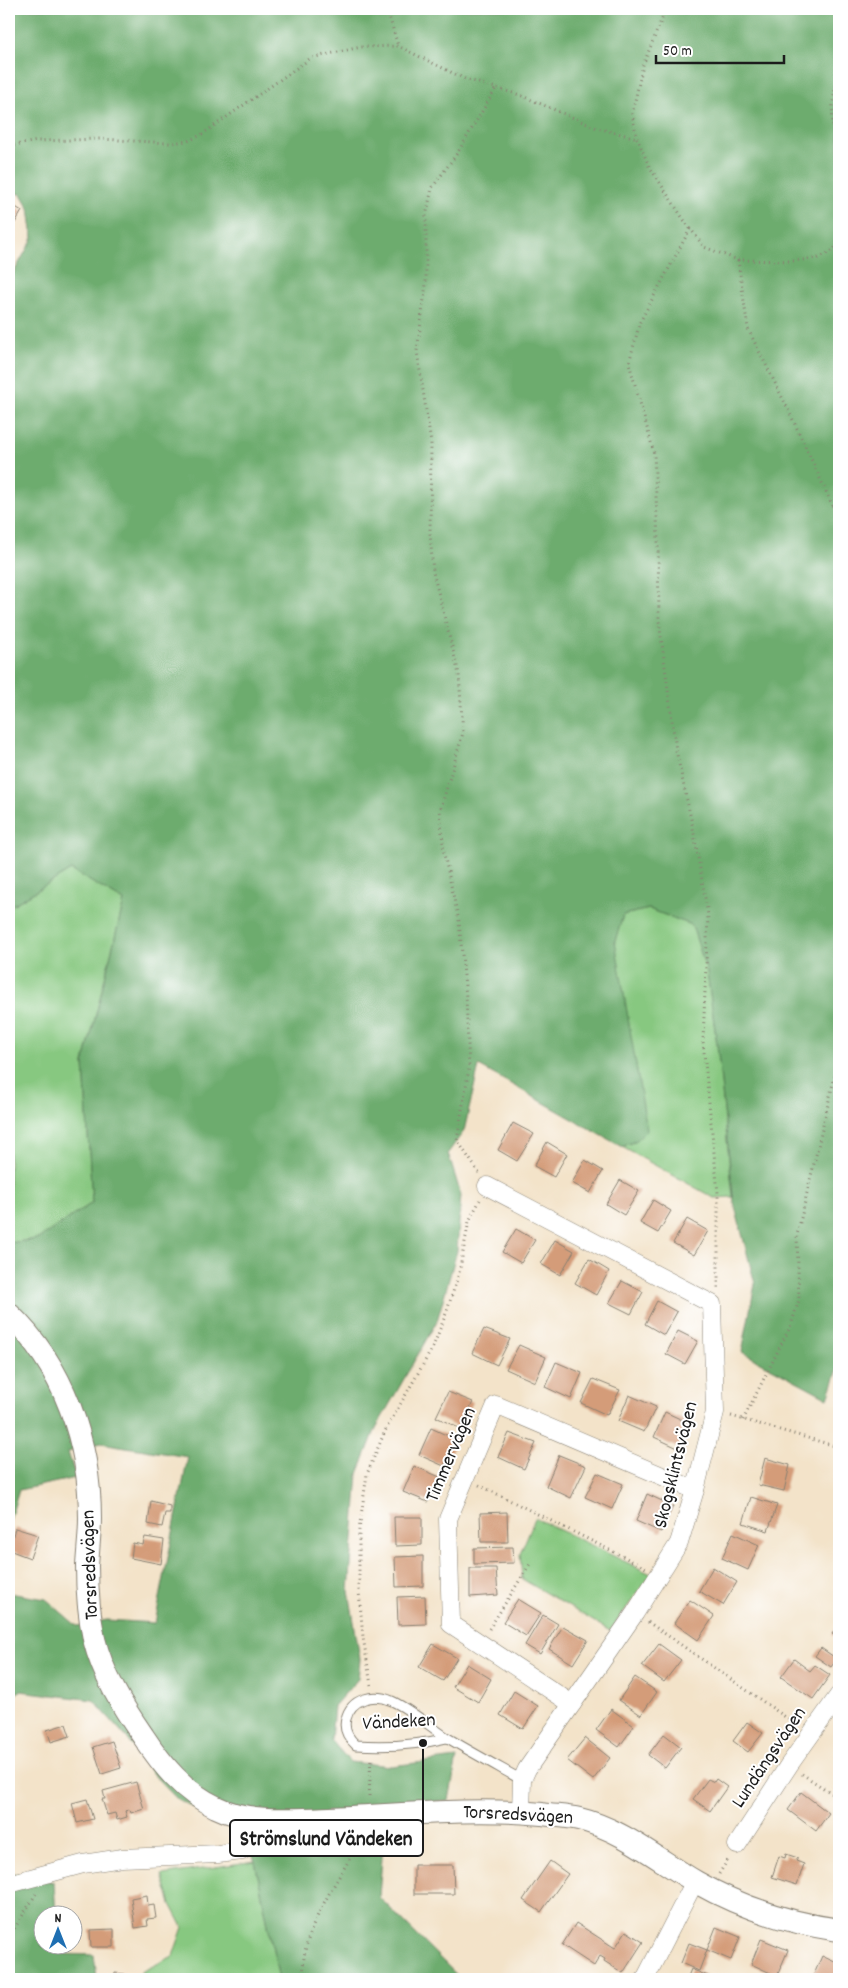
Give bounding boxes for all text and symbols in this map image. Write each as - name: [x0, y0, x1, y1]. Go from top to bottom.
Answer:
- scale bar: [656, 32, 783, 64]
- text: 50 m: [663, 41, 692, 63]
- street label: Skogsklintsvägen: [648, 1399, 706, 1531]
- street label: Timmervägen: [419, 1403, 485, 1507]
- street label: Torsredsvägen: [75, 1509, 107, 1621]
- street label: Lundängsvägen: [726, 1702, 814, 1814]
- street label: Vändeken: [362, 1707, 436, 1739]
- street label: Torsredsvägen: [462, 1799, 574, 1833]
- callout: Strömslund Vändeken: [230, 1820, 423, 1856]
- text: Strömslund Vändeken: [240, 1826, 413, 1856]
- north arrow: [32, 1906, 82, 1956]
- text: N: [55, 1909, 62, 1929]

